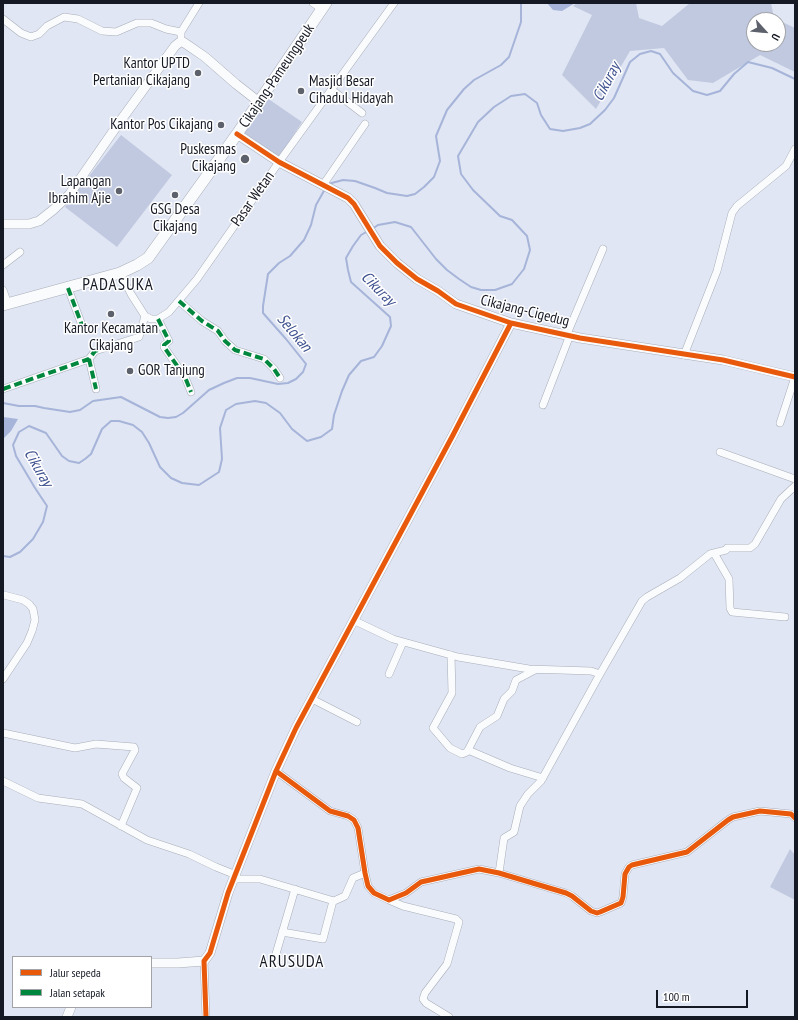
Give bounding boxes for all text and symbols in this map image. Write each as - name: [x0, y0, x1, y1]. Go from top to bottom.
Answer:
- north arrow: [746, 12, 786, 52]
- street label: Cikajang-Pameungpeuk: [236, 21, 318, 131]
- text: U: [768, 31, 783, 43]
- place label: Kantor UPTD Pertanian Cikajang: [93, 55, 190, 90]
- water label: Cikuray: [589, 60, 625, 104]
- marker: Kantor UPTD Pertanian Cikajang: [193, 68, 203, 78]
- place label: Masjid Besar Cihadul Hidayah: [309, 73, 393, 108]
- marker: Masjid Besar Cihadul Hidayah: [296, 86, 306, 96]
- place label: Kantor Pos Cikajang: [110, 116, 213, 134]
- marker: Kantor Pos Cikajang: [216, 120, 226, 130]
- place label: Puskesmas Cikajang: [180, 141, 236, 176]
- marker: Puskesmas Cikajang: [239, 153, 251, 165]
- street label: Pasar Wetan: [228, 168, 278, 230]
- place label: Lapangan Ibrahim Ajie: [48, 173, 111, 208]
- marker: Lapangan Ibrahim Ajie: [114, 186, 124, 196]
- marker: GSG Desa Cikajang: [170, 190, 180, 200]
- place label: GSG Desa Cikajang: [150, 201, 200, 236]
- water label: Cikuray: [357, 268, 399, 310]
- district label: PADASUKA: [82, 275, 154, 295]
- street label: Cikajang-Cigedug: [479, 291, 571, 331]
- marker: Kantor Kecamatan Cikajang: [106, 309, 116, 319]
- water label: Selokan: [273, 310, 315, 356]
- place label: Kantor Kecamatan Cikajang: [64, 320, 158, 355]
- place label: GOR Tanjung: [138, 362, 205, 380]
- marker: GOR Tanjung: [125, 366, 135, 376]
- water label: Cikuray: [19, 446, 57, 490]
- district label: ARUSUDA: [260, 952, 324, 972]
- legend: [12, 956, 152, 1008]
- text: Jalur sepeda: [50, 965, 101, 980]
- scale bar: [658, 982, 750, 1008]
- text: Jalan setapak: [50, 985, 105, 1000]
- text: 100 m: [663, 989, 690, 1004]

